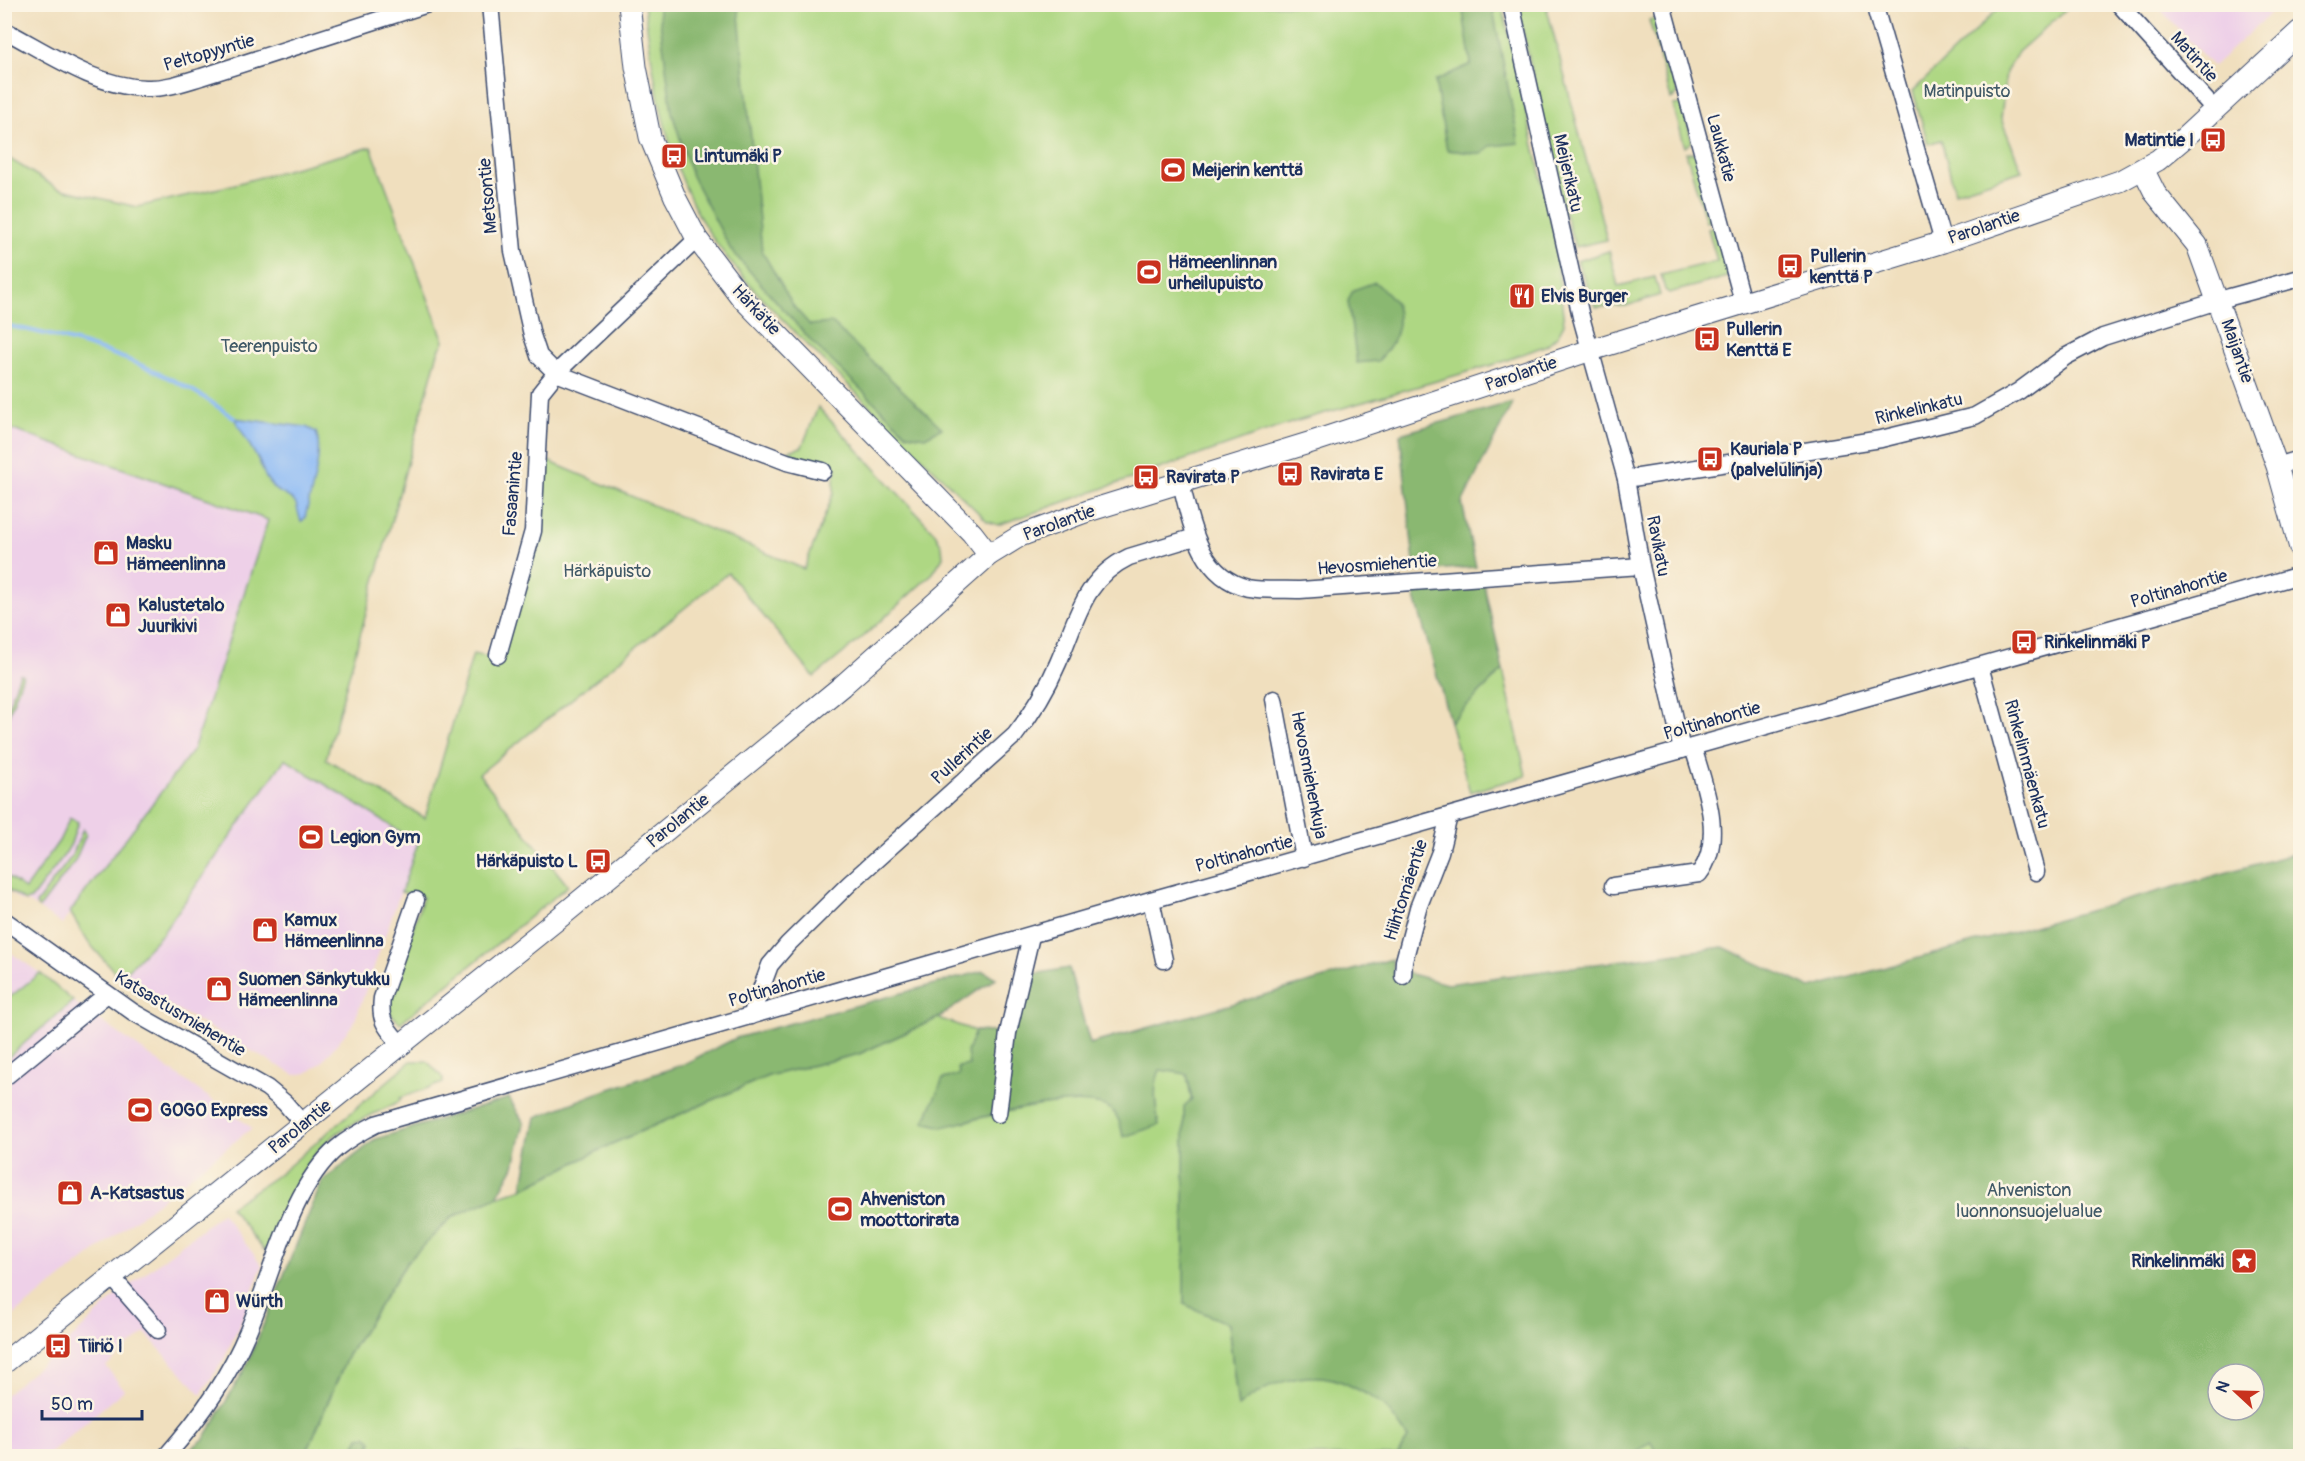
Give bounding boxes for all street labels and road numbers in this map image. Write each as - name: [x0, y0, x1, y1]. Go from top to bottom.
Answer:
- street label: Matintie: [2165, 27, 2223, 87]
- street label: Peltopyyntie: [161, 29, 257, 77]
- street label: Laukkatie: [1701, 112, 1741, 185]
- street label: Meijerikatu: [1548, 132, 1588, 214]
- street label: Metsontie: [473, 157, 503, 235]
- street label: Parolantie: [1945, 204, 2023, 250]
- street label: Härkätie: [727, 280, 786, 341]
- street label: Maijantie: [2215, 316, 2259, 386]
- street label: Parolantie: [1482, 351, 1560, 397]
- street label: Rinkelinkatu: [1873, 388, 1965, 430]
- street label: Fasaanintie: [498, 451, 528, 537]
- street label: Parolantie: [1020, 499, 1098, 547]
- street label: Ravikatu: [1641, 513, 1675, 579]
- street label: Hevosmiehentie: [1316, 549, 1438, 581]
- street label: Poltinahontie: [2128, 564, 2230, 614]
- street label: Poltinahontie: [1661, 696, 1763, 746]
- street label: Rinkelinmäenkatu: [1999, 697, 2055, 831]
- street label: Hevosmiehenkuja: [1285, 709, 1333, 841]
- street label: Pullerintie: [926, 722, 998, 790]
- street label: Parolantie: [642, 788, 714, 853]
- street label: Poltinahontie: [1193, 830, 1295, 878]
- street label: Hiihtomäentie: [1379, 836, 1433, 943]
- street label: Poltinahontie: [726, 963, 828, 1013]
- street label: Katsastusmiehentie: [110, 966, 250, 1062]
- street label: Parolantie: [264, 1094, 336, 1159]

